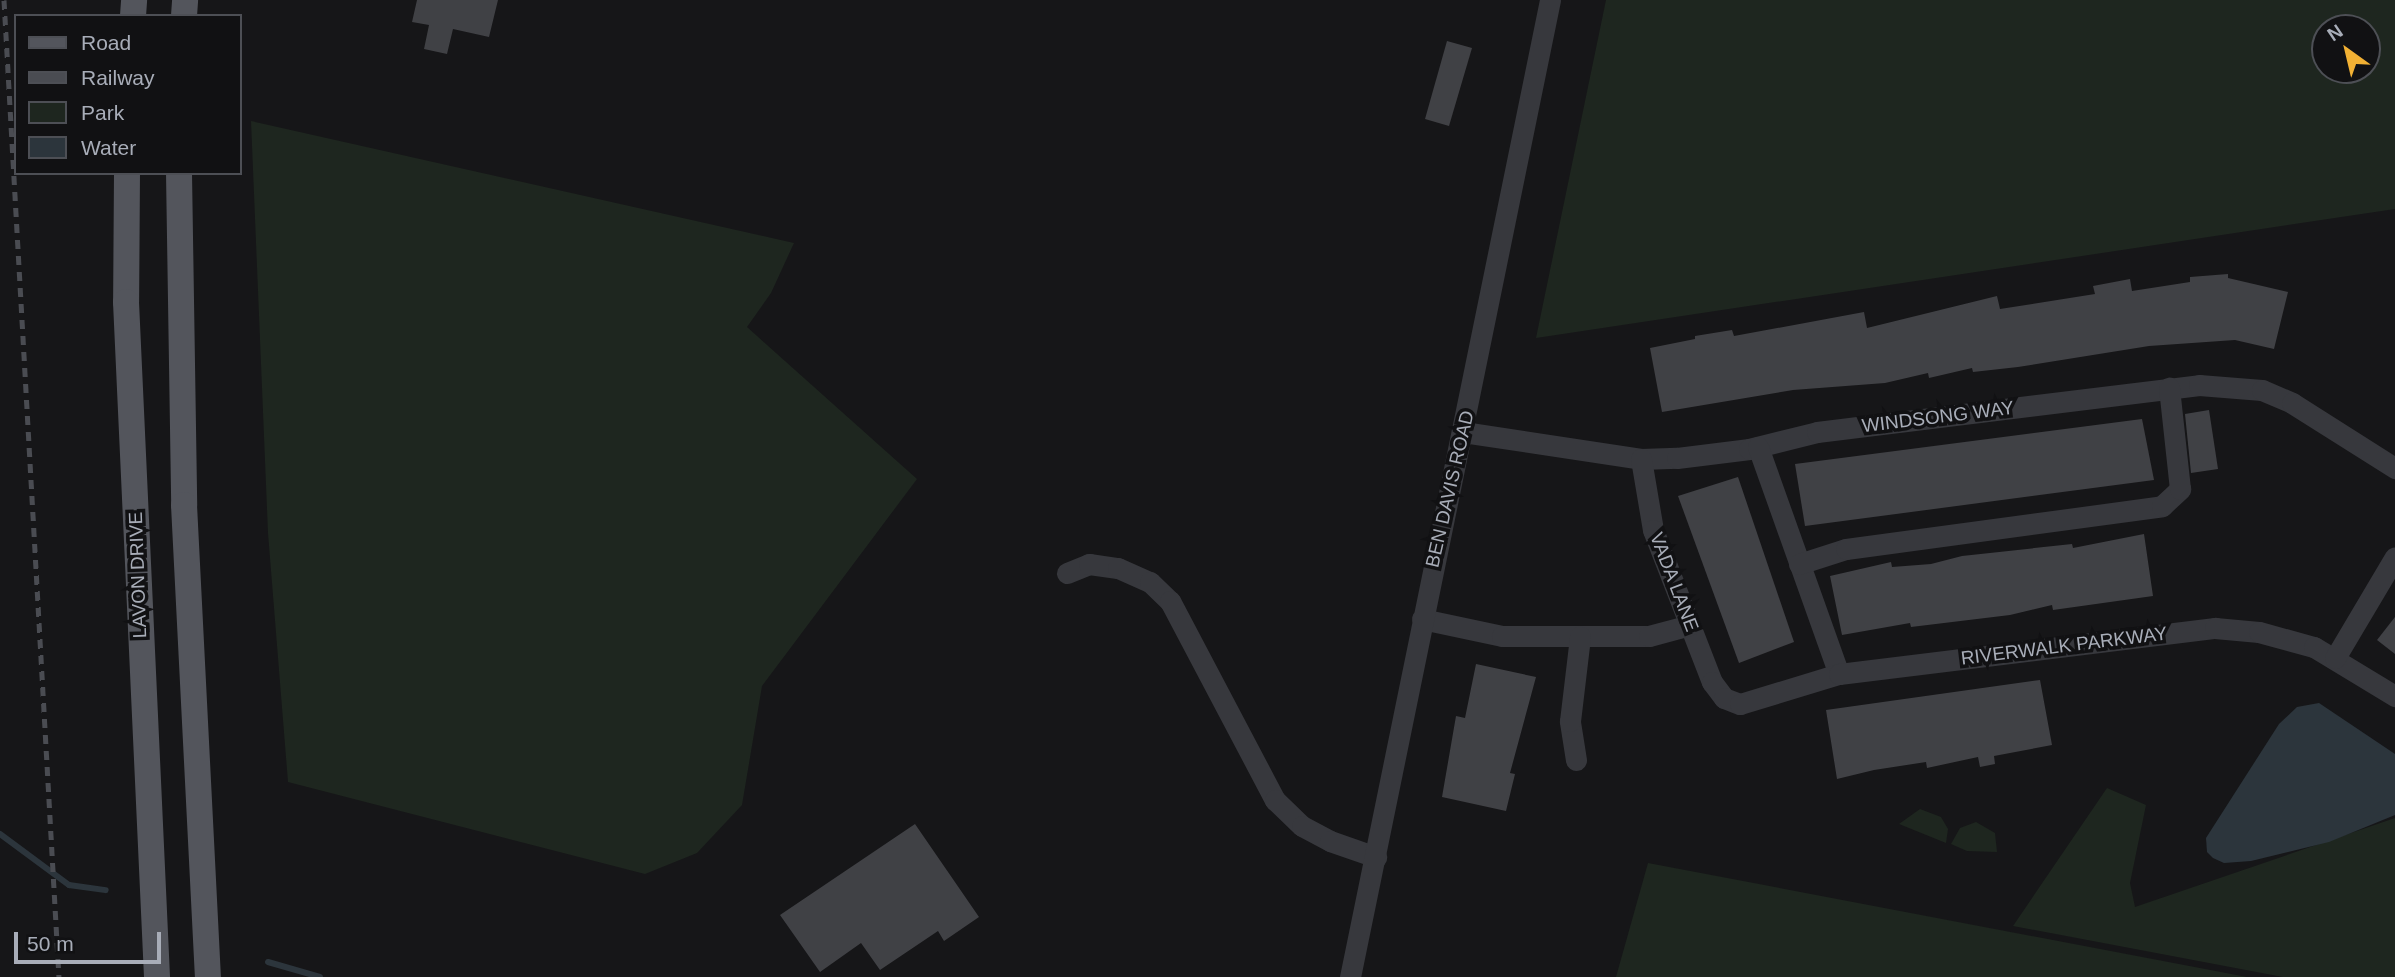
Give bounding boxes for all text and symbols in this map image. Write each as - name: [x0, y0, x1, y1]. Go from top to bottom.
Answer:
- legend: [14, 14, 242, 175]
- north arrow: [2311, 14, 2381, 84]
- text: N: [2324, 20, 2347, 45]
- text: Road: [81, 31, 131, 54]
- text: Railway: [81, 66, 155, 89]
- text: Park: [81, 101, 124, 124]
- text: Water: [81, 136, 136, 159]
- street label: WINDSONG WAY: [1861, 396, 2015, 438]
- street label: BEN DAVIS ROAD: [1421, 408, 1479, 570]
- street label: LAVON DRIVE: [124, 511, 152, 639]
- street label: VADA LANE: [1644, 529, 1704, 635]
- street label: RIVERWALK PARKWAY: [1960, 622, 2168, 670]
- scale bar: [18, 918, 164, 962]
- text: 50 m: [27, 932, 74, 955]

